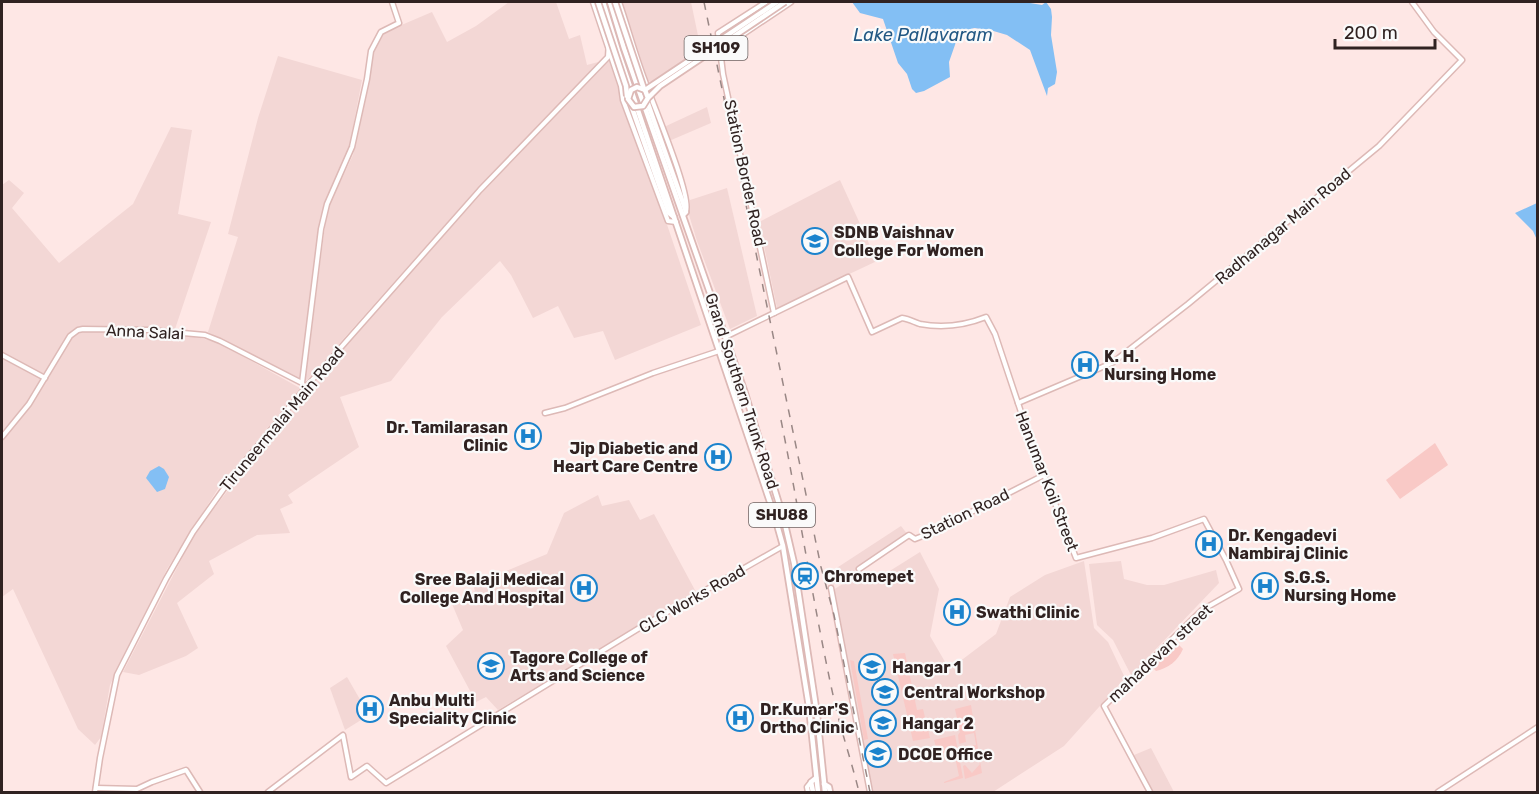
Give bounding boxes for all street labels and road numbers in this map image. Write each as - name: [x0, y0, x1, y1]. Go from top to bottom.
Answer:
- road number: SH109: [684, 36, 748, 60]
- street label: Station Border Road: [720, 98, 770, 248]
- street label: Radhanagar Main Road: [1211, 164, 1355, 288]
- street label: Grand Southern Trunk Road: [701, 291, 783, 491]
- street label: Anna Salai: [105, 320, 185, 344]
- street label: Tiruneermalai Main Road: [216, 343, 348, 495]
- street label: Hanumar Koil Street: [1012, 408, 1082, 554]
- street label: Station Road: [918, 484, 1012, 544]
- road number: SHU88: [749, 503, 815, 527]
- street label: CLC Works Road: [635, 561, 749, 637]
- street label: mahadevan street: [1104, 600, 1216, 706]

